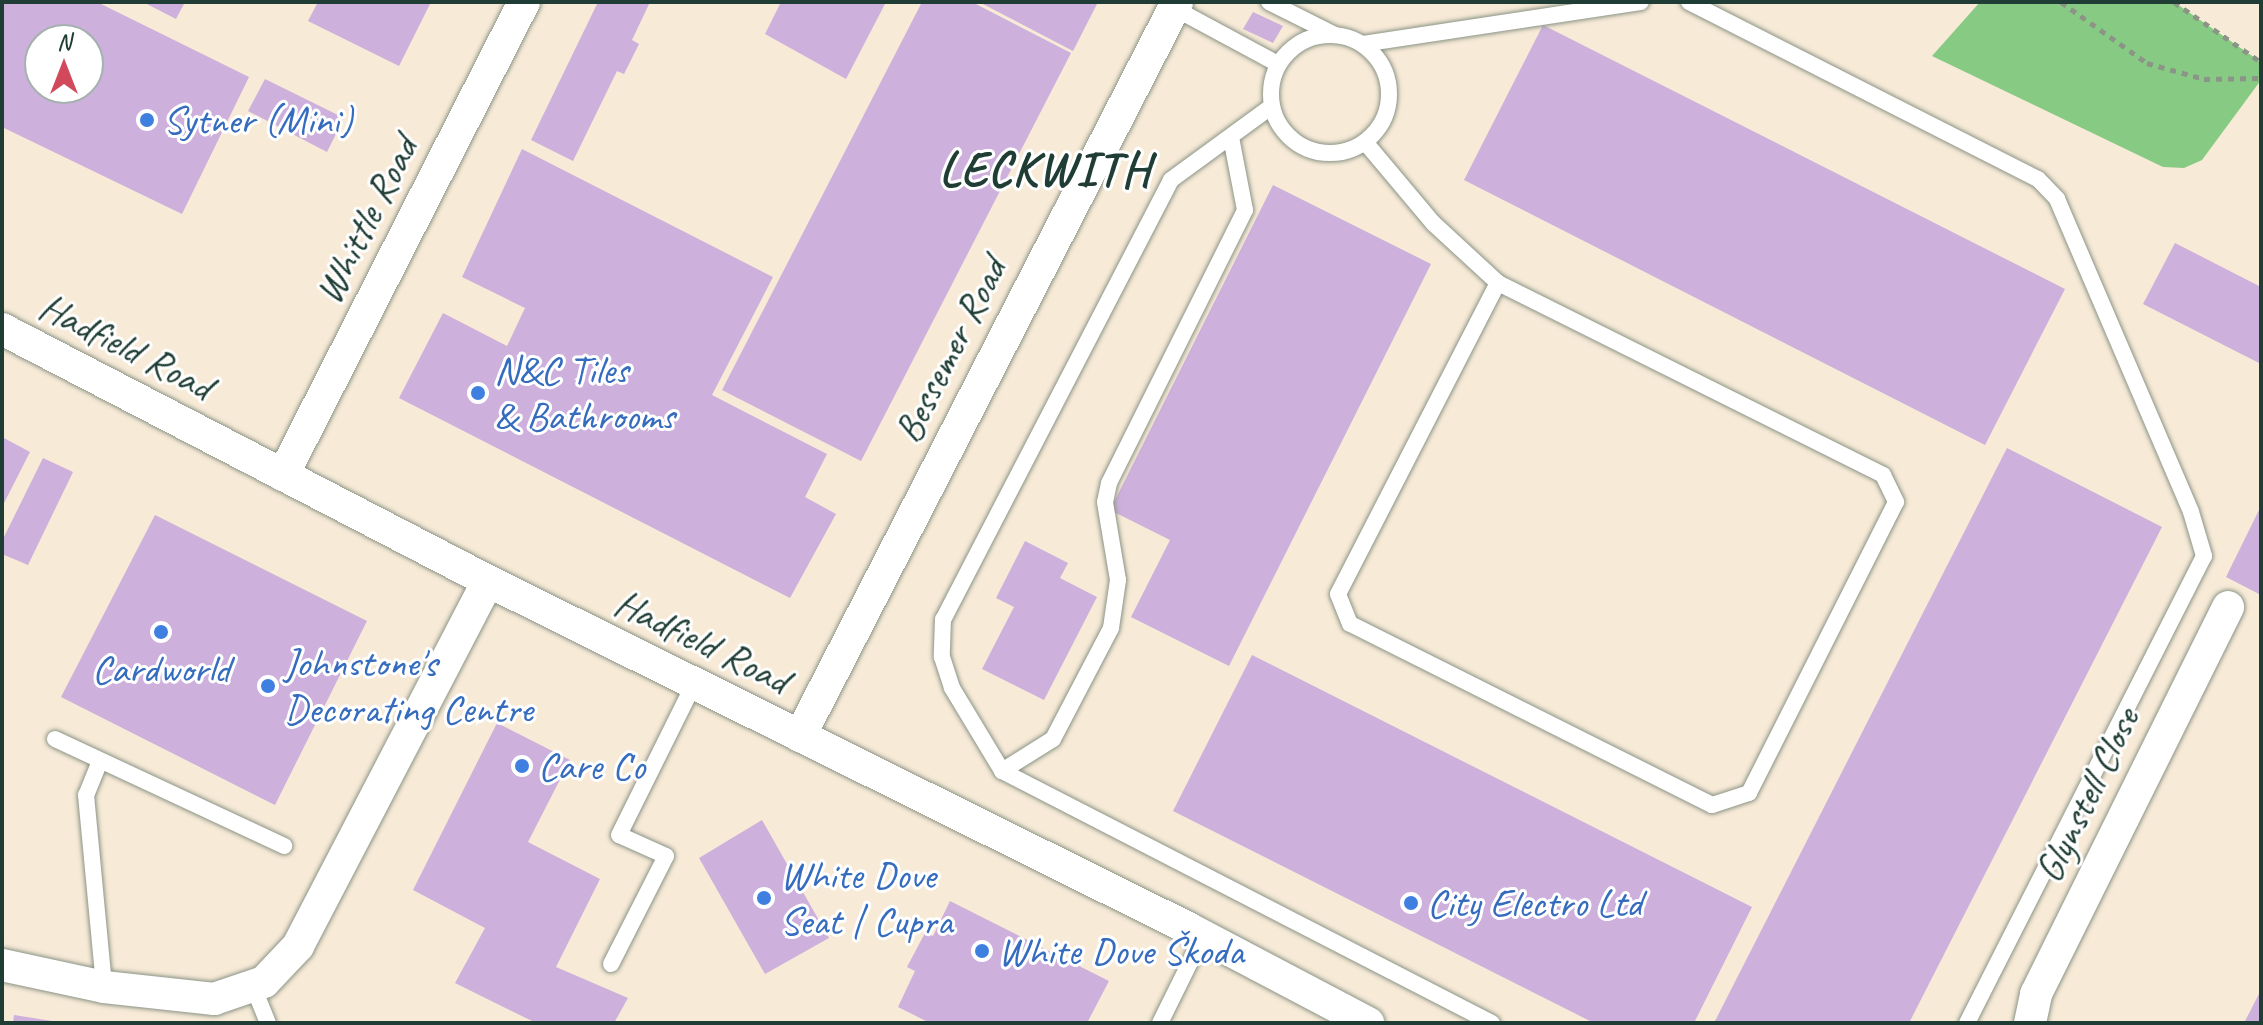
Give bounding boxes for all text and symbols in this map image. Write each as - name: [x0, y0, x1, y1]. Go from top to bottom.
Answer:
- north arrow: [24, 24, 104, 104]
- text: N: [57, 28, 71, 56]
- place label: Sytner (Mini): [163, 96, 352, 144]
- marker: Sytner (Mini): [138, 111, 156, 129]
- street label: Whittle Road: [304, 129, 428, 311]
- district label: LECKWITH: [939, 141, 1151, 199]
- street label: Bessemer Road: [883, 250, 1017, 450]
- street label: Hadfield Road: [32, 282, 220, 410]
- place label: N&C Tiles & Bathrooms: [494, 346, 675, 440]
- marker: N&C Tiles & Bathrooms: [469, 384, 487, 402]
- street label: Hadfield Road: [608, 579, 796, 703]
- marker: Cardworld: [152, 623, 170, 641]
- place label: Johnstone's Decorating Centre: [284, 639, 533, 733]
- place label: Cardworld: [92, 645, 230, 693]
- marker: Johnstone's Decorating Centre: [259, 677, 277, 695]
- street label: Glynstell Close: [2024, 700, 2150, 890]
- place label: Care Co: [538, 742, 644, 790]
- marker: Care Co: [513, 757, 531, 775]
- place label: White Dove Seat | Cupra: [780, 851, 952, 945]
- place label: City Electro Ltd: [1427, 879, 1642, 927]
- marker: White Dove Seat | Cupra: [755, 889, 773, 907]
- marker: City Electro Ltd: [1402, 894, 1420, 912]
- place label: White Dove Škoda: [998, 927, 1244, 975]
- marker: White Dove Škoda: [973, 942, 991, 960]

